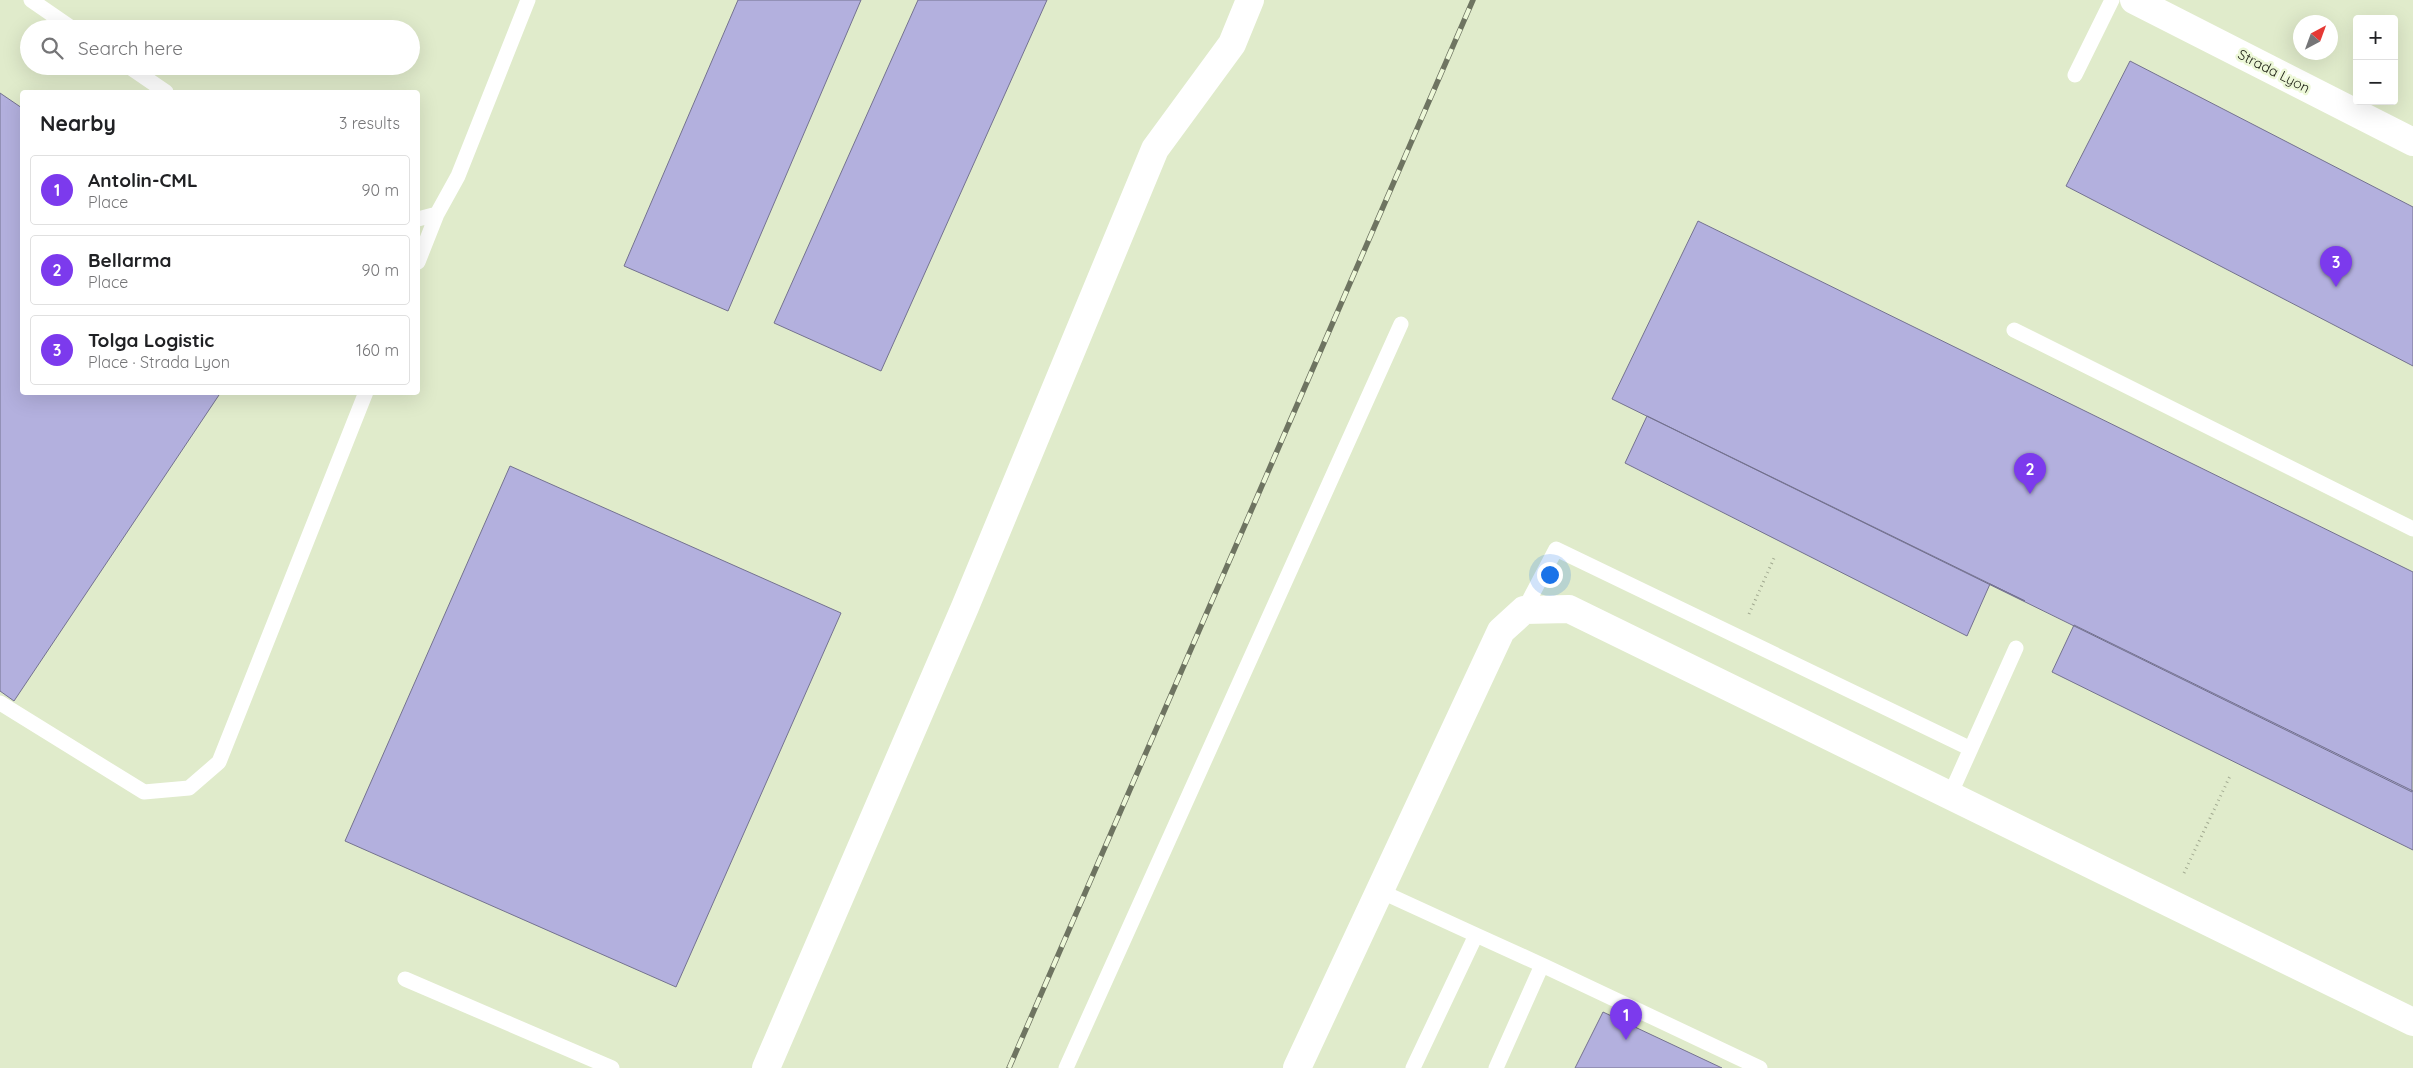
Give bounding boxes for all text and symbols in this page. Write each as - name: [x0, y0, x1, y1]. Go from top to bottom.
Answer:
- north arrow: [2293, 15, 2338, 60]
- map controls: [2353, 15, 2398, 105]
- button: +: [2353, 15, 2398, 60]
- search box: [20, 20, 420, 75]
- icon: search: [38, 34, 66, 62]
- text: Search here: [78, 36, 183, 60]
- street label: Strada Lyon: [2235, 45, 2313, 97]
- button: −: [2353, 60, 2398, 105]
- text: Nearby: [40, 110, 116, 136]
- text: 3 results: [339, 113, 400, 133]
- text: Antolin-CML: [88, 168, 198, 192]
- text: 1: [54, 180, 60, 200]
- text: 90 m: [362, 180, 399, 200]
- text: Place: [88, 192, 128, 212]
- pin: 3: [2320, 246, 2352, 287]
- text: Bellarma: [88, 248, 172, 272]
- text: 2: [52, 260, 62, 280]
- text: 90 m: [362, 260, 399, 280]
- text: Place: [88, 272, 128, 292]
- text: Tolga Logistic: [88, 328, 214, 352]
- text: 3: [53, 340, 61, 360]
- text: 160 m: [356, 340, 399, 360]
- text: Place · Strada Lyon: [88, 352, 230, 372]
- pin: 2: [2014, 453, 2046, 494]
- your location: [1537, 562, 1563, 588]
- pin: 1: [1610, 999, 1642, 1040]

